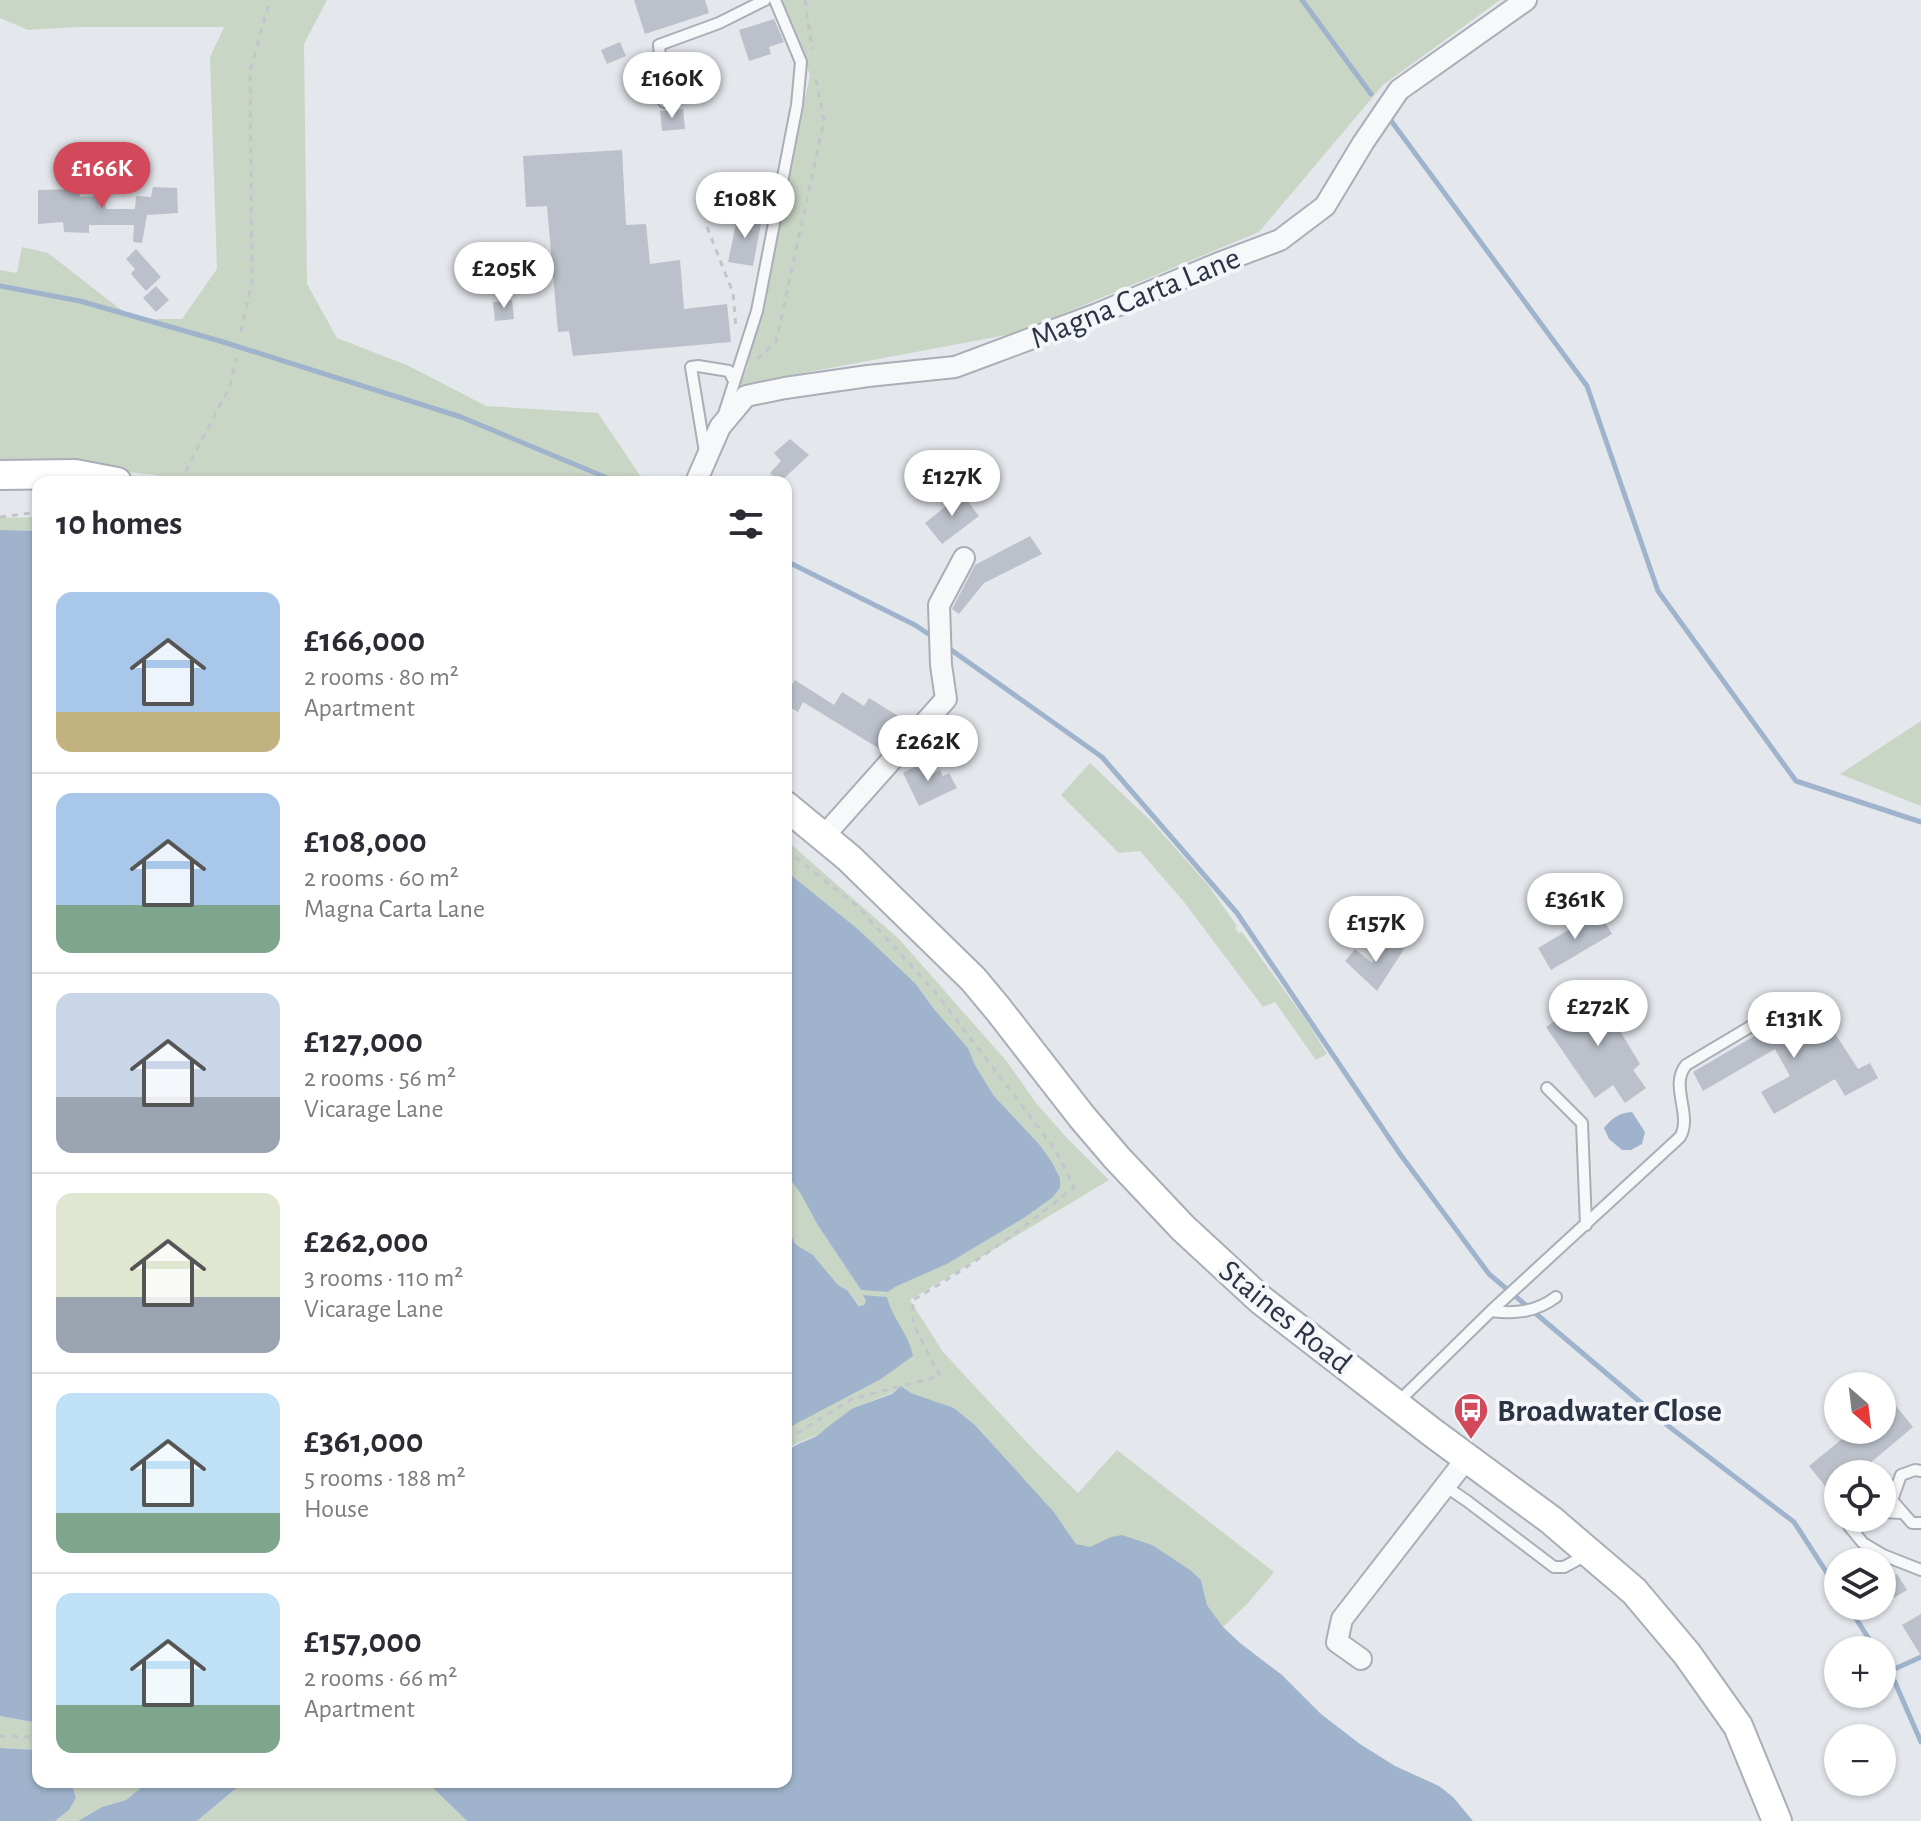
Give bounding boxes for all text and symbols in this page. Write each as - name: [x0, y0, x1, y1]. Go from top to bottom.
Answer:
- pin: £160K: [616, 52, 728, 120]
- text: £160K: [641, 65, 703, 91]
- pin: £166K: [46, 142, 158, 210]
- text: £166K: [71, 155, 133, 181]
- pin: £108K: [689, 172, 801, 240]
- text: £108K: [714, 185, 776, 211]
- street label: Magna Carta Lane: [1026, 241, 1245, 354]
- pin: £205K: [448, 242, 560, 310]
- text: £205K: [472, 255, 536, 281]
- pin: £127K: [896, 450, 1008, 518]
- text: £127K: [922, 463, 982, 489]
- icon: filters: [724, 502, 768, 546]
- text: 10 homes: [56, 507, 182, 541]
- icon: home: [120, 624, 216, 720]
- text: £166,000: [304, 624, 425, 658]
- text: 2 rooms · 80 m²: [304, 664, 459, 690]
- text: Apartment: [304, 695, 415, 721]
- pin: £262K: [872, 715, 984, 783]
- text: £262K: [896, 728, 960, 754]
- icon: home: [120, 825, 216, 921]
- text: £108,000: [304, 825, 427, 859]
- text: 2 rooms · 60 m²: [304, 865, 459, 891]
- pin: £361K: [1519, 873, 1631, 941]
- text: £361K: [1545, 886, 1605, 912]
- text: Magna Carta Lane: [304, 896, 485, 922]
- pin: £157K: [1320, 896, 1432, 964]
- text: £157K: [1347, 909, 1405, 935]
- pin: £272K: [1542, 980, 1654, 1048]
- pin: £131K: [1738, 992, 1850, 1060]
- text: £272K: [1567, 993, 1629, 1019]
- text: £131K: [1766, 1005, 1822, 1031]
- icon: home: [120, 1025, 216, 1121]
- text: £127,000: [304, 1025, 423, 1059]
- text: 2 rooms · 56 m²: [304, 1065, 456, 1091]
- text: Vicarage Lane: [304, 1096, 444, 1122]
- icon: home: [120, 1225, 216, 1321]
- text: £262,000: [304, 1225, 429, 1259]
- street label: Staines Road: [1213, 1254, 1358, 1380]
- text: 3 rooms · 110 m²: [304, 1265, 463, 1291]
- text: Vicarage Lane: [304, 1296, 444, 1322]
- north arrow: [1824, 1372, 1896, 1444]
- map controls: [1824, 1372, 1896, 1796]
- bus stop icon: Broadwater Close: [1452, 1391, 1490, 1441]
- place label: Broadwater Close: [1497, 1395, 1722, 1427]
- icon: home: [120, 1425, 216, 1521]
- text: £361,000: [304, 1425, 423, 1459]
- button: locate: [1824, 1460, 1896, 1532]
- text: 5 rooms · 188 m²: [304, 1465, 466, 1491]
- text: House: [304, 1496, 369, 1522]
- button: layers: [1824, 1548, 1896, 1620]
- icon: home: [120, 1625, 216, 1721]
- text: £157,000: [304, 1625, 422, 1659]
- button: +: [1824, 1636, 1896, 1708]
- text: 2 rooms · 66 m²: [304, 1665, 457, 1691]
- text: Apartment: [304, 1696, 415, 1722]
- button: −: [1824, 1724, 1896, 1796]

